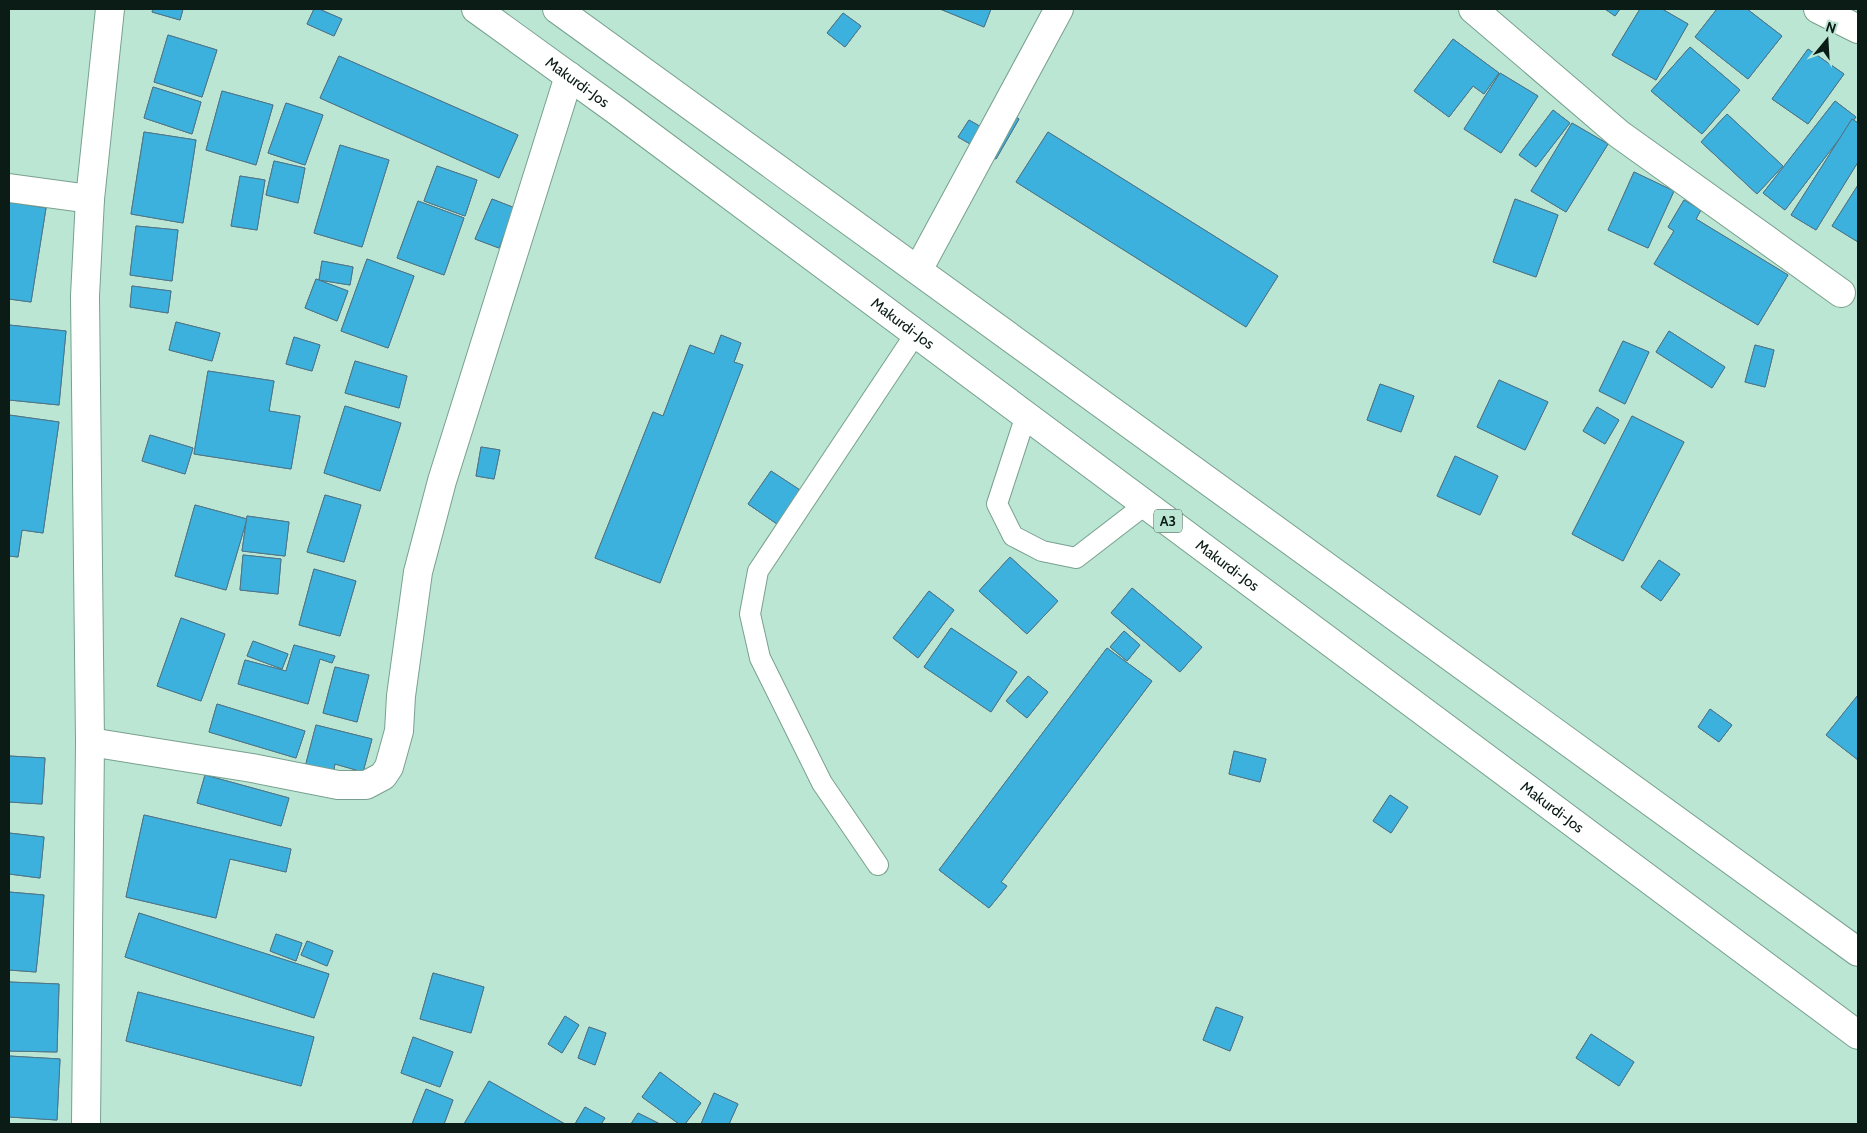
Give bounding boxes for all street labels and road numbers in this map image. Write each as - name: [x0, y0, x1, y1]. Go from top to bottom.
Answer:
- street label: Makurdi-Jos: [542, 53, 613, 111]
- street label: Makurdi-Jos: [867, 294, 938, 353]
- road number: A3: [1154, 510, 1182, 532]
- street label: Makurdi-Jos: [1192, 536, 1263, 595]
- street label: Makurdi-Jos: [1517, 778, 1587, 837]

